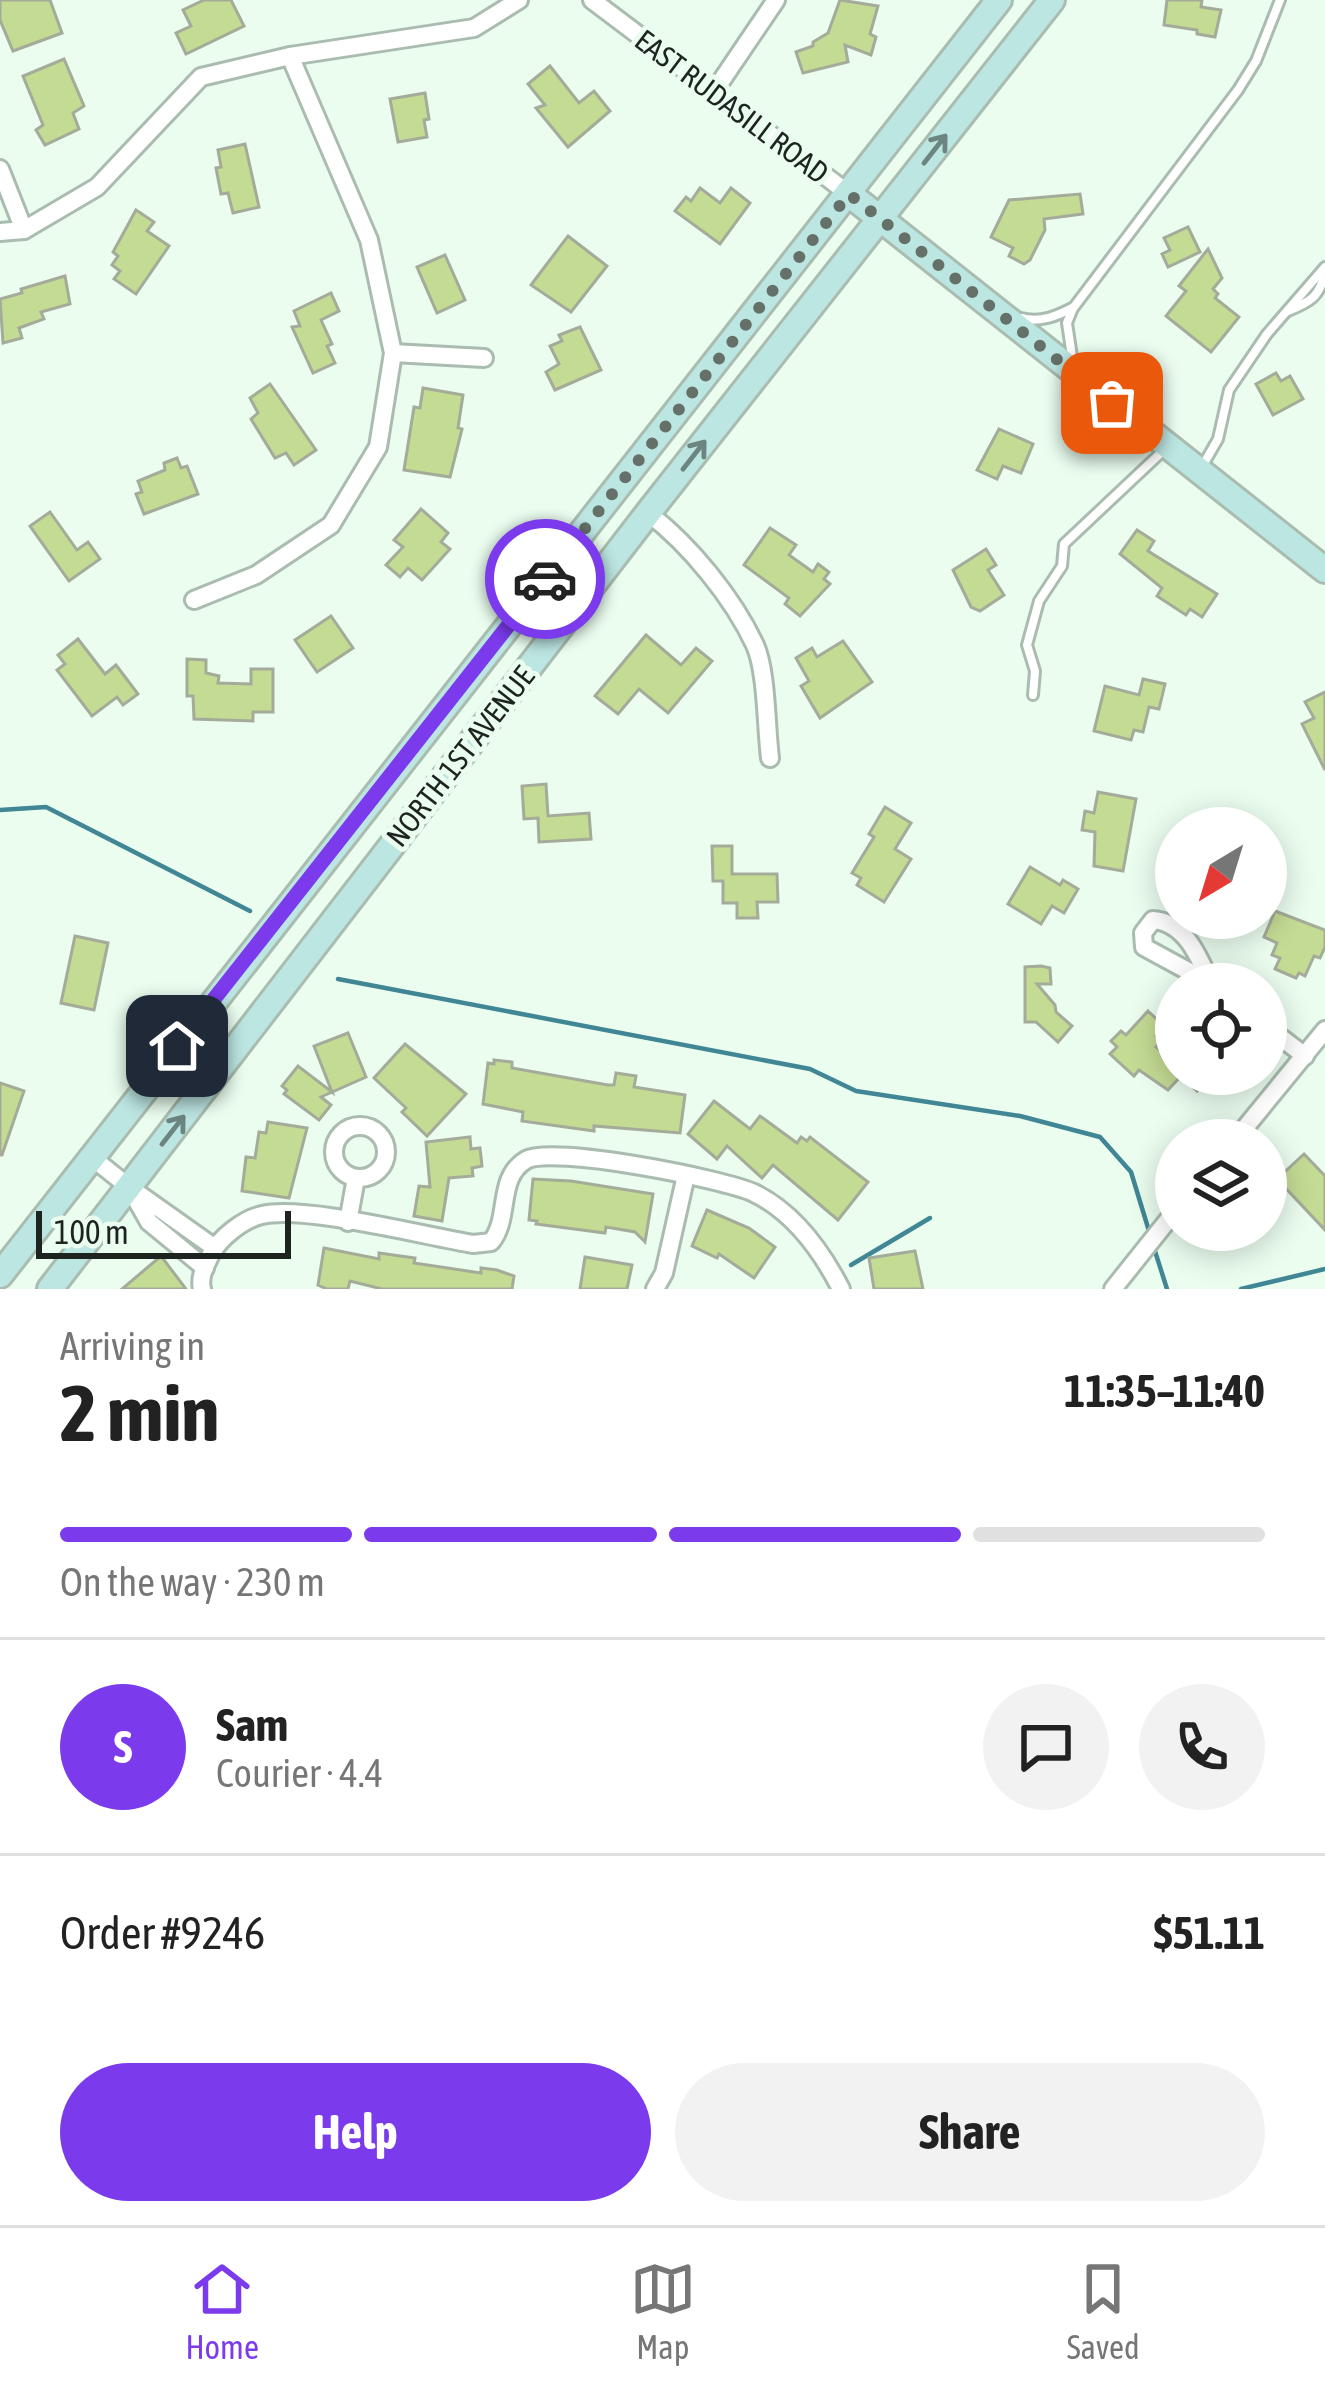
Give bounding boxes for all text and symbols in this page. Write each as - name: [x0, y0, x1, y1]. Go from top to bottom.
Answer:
- street label: EAST RUDASILL ROAD: [629, 22, 835, 190]
- one-way arrow: [921, 134, 948, 166]
- pin: [1061, 352, 1163, 454]
- icon: bag: [1079, 370, 1145, 436]
- one-way arrow: [680, 440, 707, 472]
- courier: [485, 519, 605, 639]
- icon: car: [512, 546, 578, 612]
- street label: NORTH 1ST AVENUE: [379, 659, 541, 853]
- north arrow: [1155, 807, 1287, 939]
- map controls: [1155, 807, 1287, 1251]
- button: locate: [1155, 963, 1287, 1095]
- pin: [126, 995, 228, 1097]
- icon: home: [144, 1013, 210, 1079]
- one-way arrow: [159, 1114, 186, 1146]
- button: layers: [1155, 1119, 1287, 1251]
- scale bar: [36, 1205, 291, 1258]
- text: 100 m: [54, 1213, 129, 1251]
- text: Arriving in: [60, 1324, 205, 1368]
- text: 11:35–11:40: [1064, 1365, 1265, 1417]
- text: 2 min: [60, 1368, 219, 1458]
- text: On the way · 230 m: [60, 1560, 325, 1604]
- button: chat: [983, 1684, 1109, 1810]
- button: phone: [1139, 1684, 1265, 1810]
- text: Sam: [216, 1699, 288, 1751]
- text: S: [114, 1721, 132, 1773]
- text: Courier · 4.4: [216, 1751, 383, 1795]
- text: Order #9246: [60, 1907, 265, 1959]
- text: $51.11: [1153, 1907, 1265, 1959]
- button: Help: [60, 2063, 651, 2201]
- button: Share: [675, 2063, 1265, 2201]
- tab: Home: [185, 2256, 259, 2366]
- tab: Map: [630, 2256, 696, 2366]
- tab: Saved: [1067, 2256, 1140, 2366]

